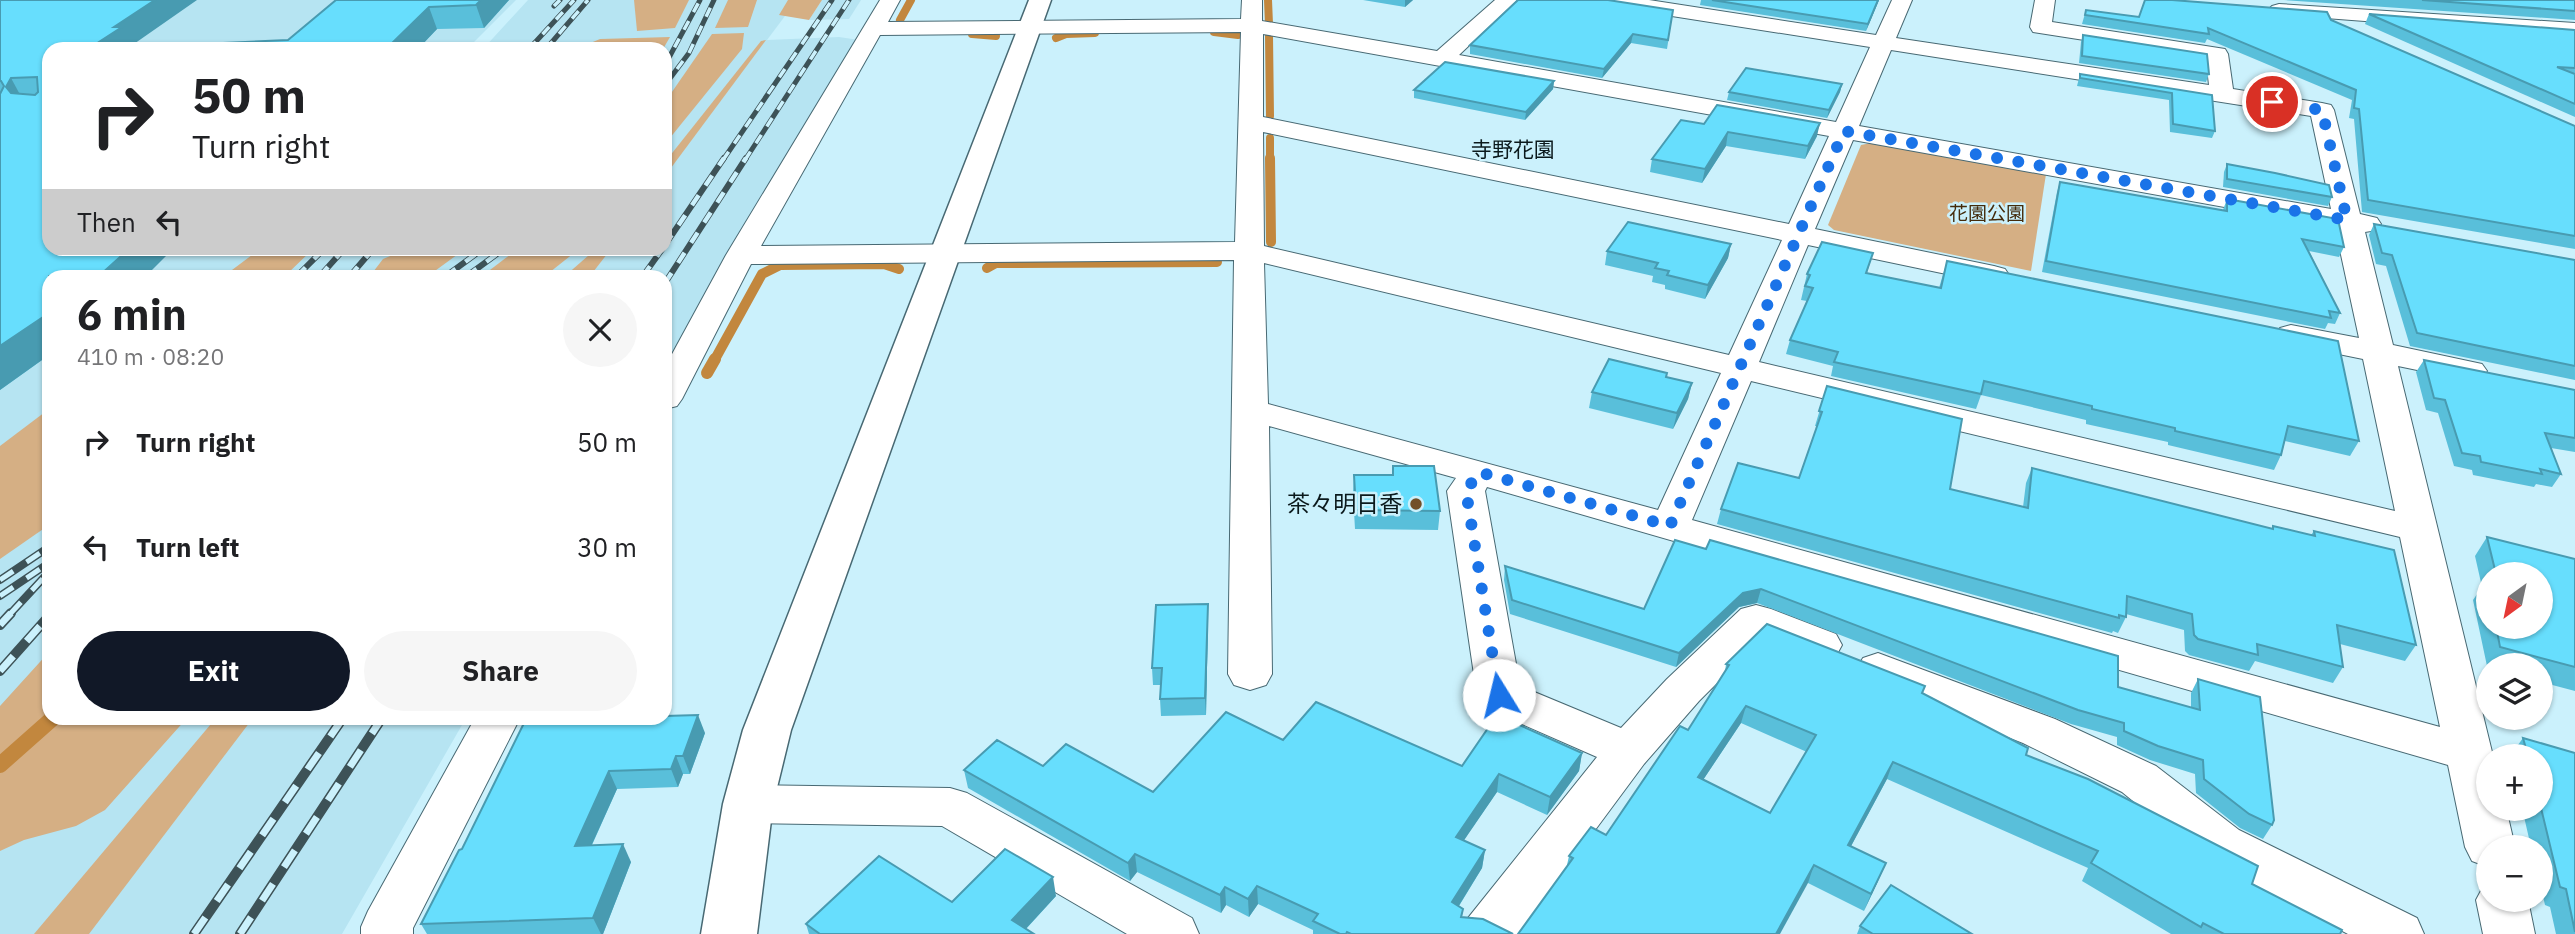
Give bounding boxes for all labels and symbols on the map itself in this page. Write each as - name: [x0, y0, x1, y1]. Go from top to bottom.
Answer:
- pin: [2242, 72, 2302, 132]
- district label: 寺野花園: [1471, 135, 1555, 163]
- park label: 花園公園: [1949, 201, 2025, 225]
- place label: 茶々明日香: [1287, 488, 1402, 518]
- marker: 茶々明日香: [1408, 496, 1424, 512]
- north arrow: [2476, 562, 2553, 639]
- position arrow: [1462, 658, 1536, 732]

